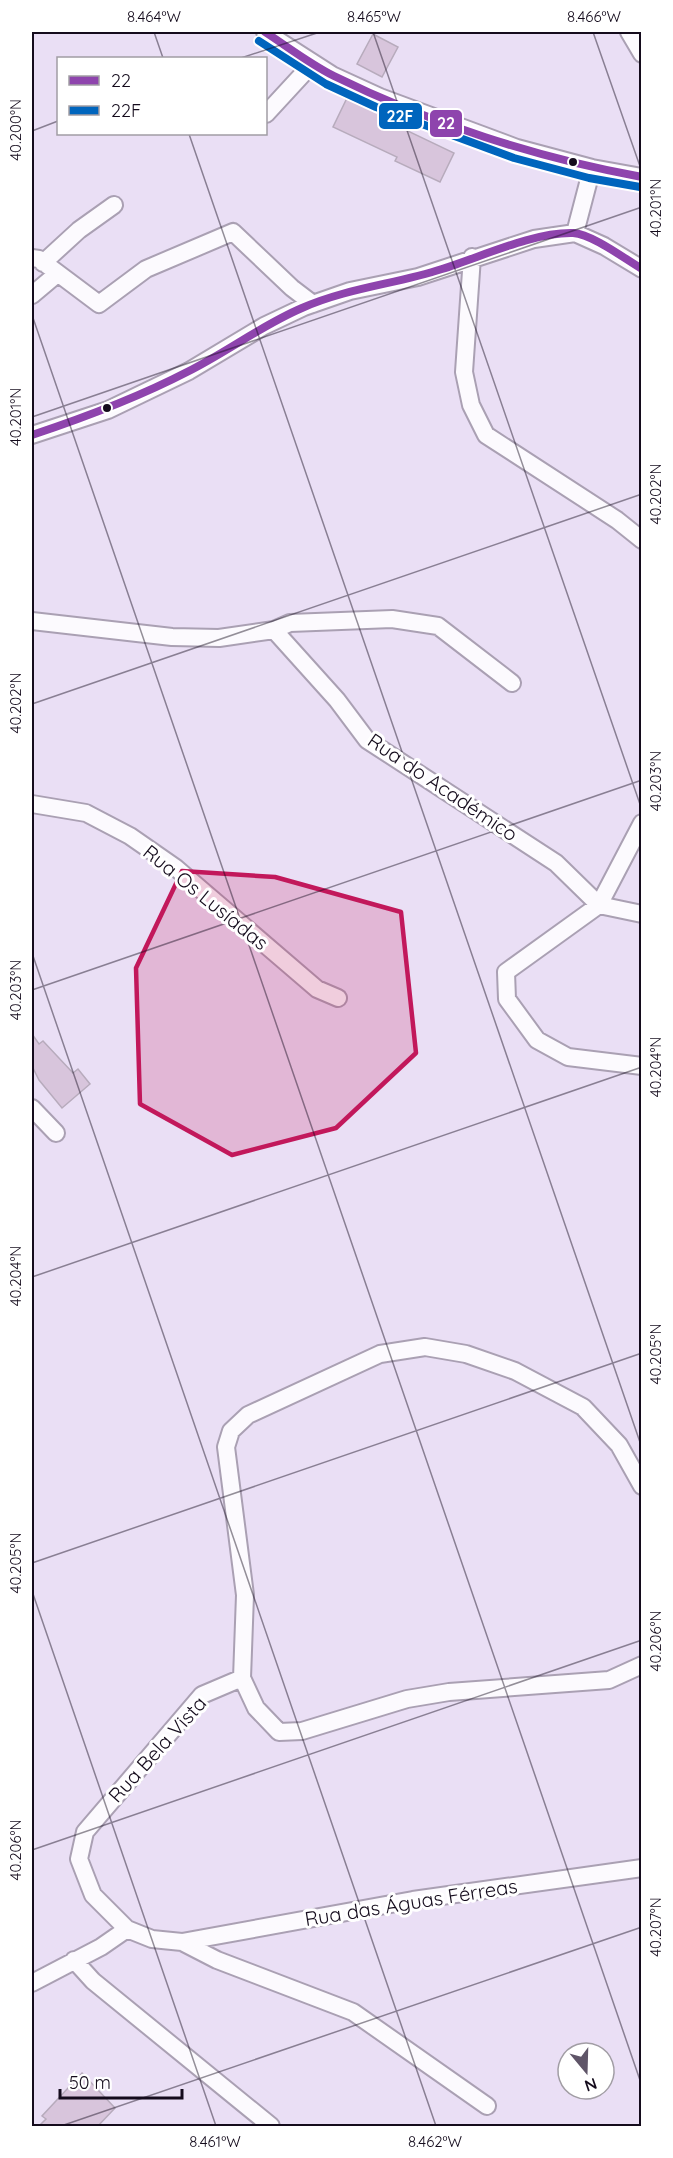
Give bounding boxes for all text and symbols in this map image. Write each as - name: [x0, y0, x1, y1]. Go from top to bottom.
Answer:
- text: 8.464°W: [127, 7, 181, 26]
- text: 8.465°W: [347, 7, 401, 26]
- text: 8.466°W: [567, 7, 621, 26]
- legend: [57, 57, 267, 135]
- text: 22: [111, 69, 131, 92]
- text: 40.200°N: [6, 99, 25, 161]
- text: 22F: [111, 99, 141, 122]
- line badge: 22F: [378, 102, 423, 130]
- text: 22F: [386, 106, 414, 126]
- line badge: 22: [429, 109, 463, 138]
- text: 22: [437, 113, 455, 133]
- unlabelled marker: [567, 156, 579, 168]
- text: 40.201°N: [646, 179, 665, 237]
- text: 40.201°N: [6, 388, 25, 446]
- unlabelled marker: [101, 402, 113, 414]
- text: 40.202°N: [646, 464, 665, 525]
- text: 40.202°N: [6, 673, 25, 734]
- street label: Rua do Académico: [363, 728, 523, 846]
- text: 40.203°N: [646, 751, 665, 811]
- street label: Rua Os Lusíadas: [138, 839, 274, 955]
- text: 40.203°N: [6, 960, 25, 1020]
- text: 40.204°N: [646, 1037, 665, 1097]
- text: 40.204°N: [6, 1246, 25, 1306]
- text: 40.205°N: [646, 1324, 665, 1384]
- text: 40.205°N: [6, 1533, 25, 1593]
- text: 40.206°N: [646, 1611, 665, 1671]
- street label: Rua Bela Vista: [103, 1691, 211, 1807]
- text: 40.206°N: [6, 1820, 25, 1880]
- street label: Rua das Águas Férreas: [303, 1873, 519, 1931]
- text: 40.207°N: [646, 1897, 665, 1957]
- north arrow: [556, 2041, 616, 2101]
- scale bar: [60, 2062, 182, 2100]
- text: 50 m: [69, 2071, 111, 2094]
- text: N: [582, 2074, 600, 2097]
- text: 8.461°W: [189, 2132, 241, 2151]
- text: 8.462°W: [408, 2132, 463, 2151]

